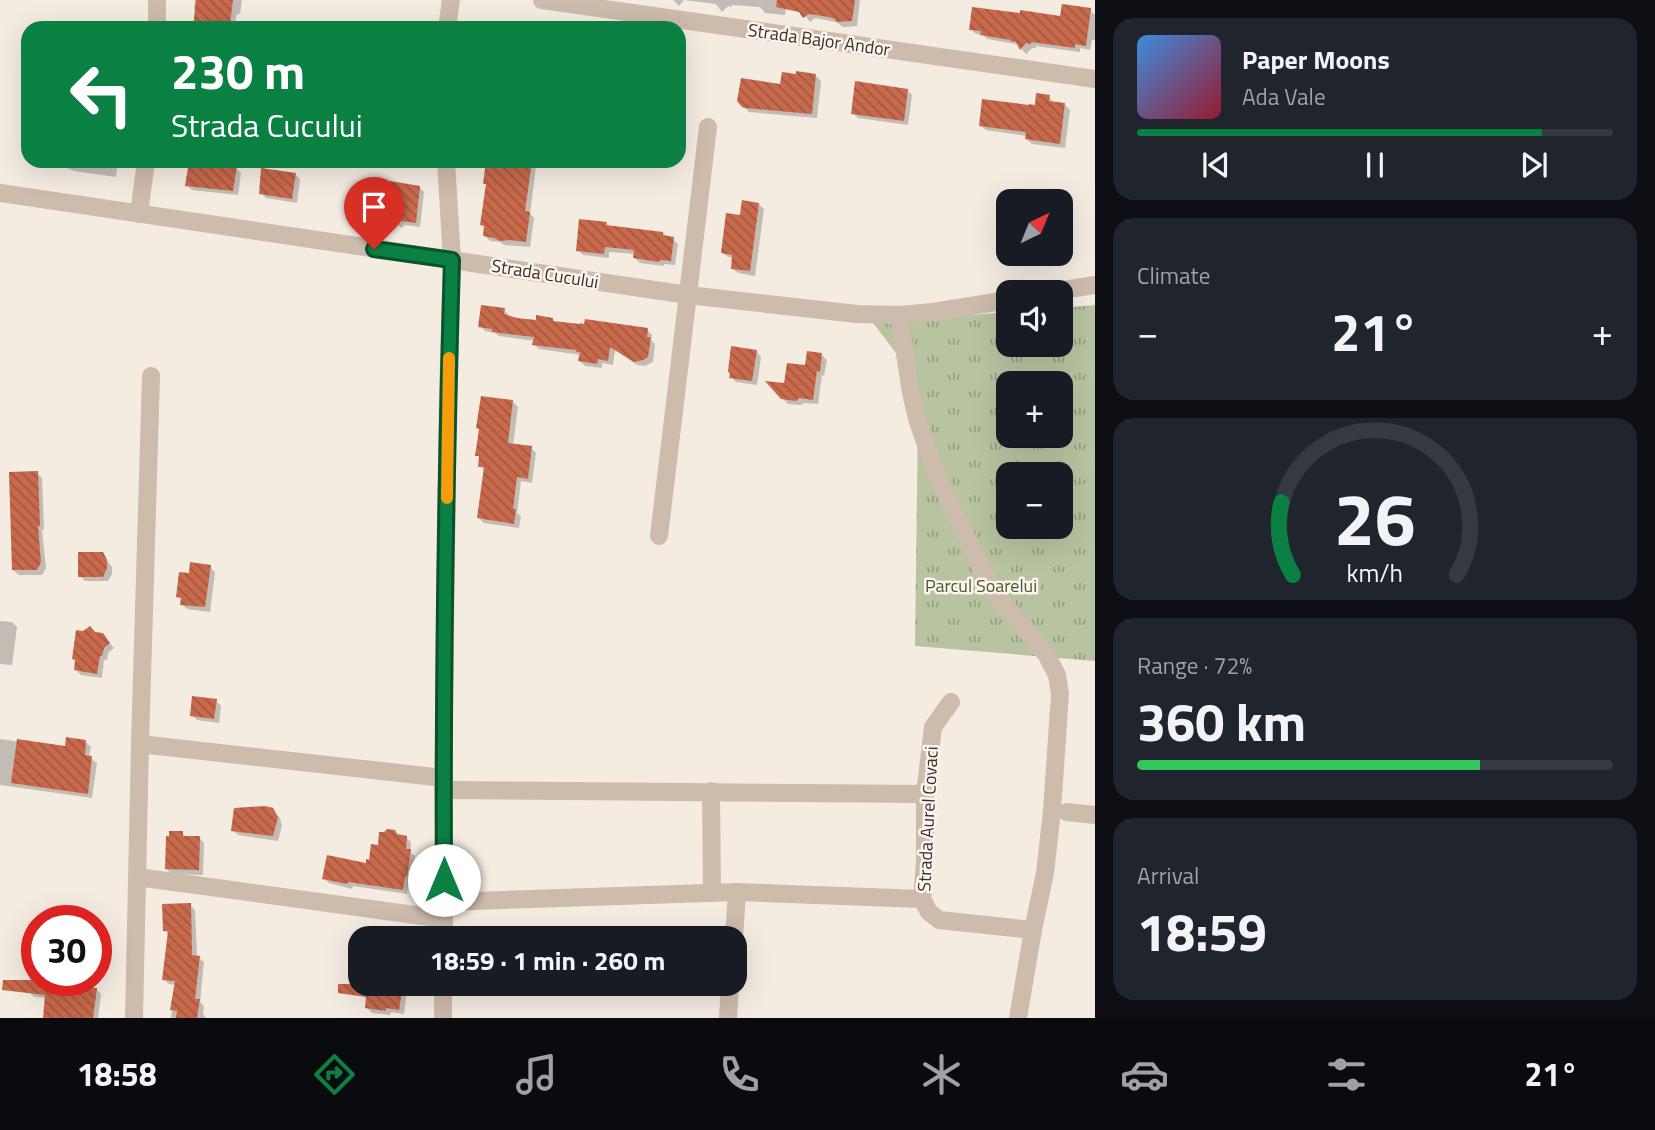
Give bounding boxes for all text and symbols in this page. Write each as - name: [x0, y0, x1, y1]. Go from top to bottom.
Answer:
- street label: Strada Bajor Andor: [746, 16, 892, 63]
- text: 230 m: [171, 33, 305, 108]
- text: Paper Moons: [1242, 40, 1390, 79]
- icon: left: [56, 49, 147, 140]
- text: Ada Vale: [1242, 79, 1326, 114]
- text: Strada Cucului: [171, 101, 363, 149]
- icon: previous: [1197, 146, 1235, 184]
- icon: pause: [1356, 146, 1394, 184]
- icon: next: [1515, 146, 1553, 184]
- pin: [344, 177, 404, 249]
- icon: arrive: [355, 188, 393, 226]
- north arrow: [996, 189, 1073, 266]
- map controls: [996, 189, 1073, 539]
- street label: Strada Cucului: [490, 252, 600, 295]
- text: Climate: [1137, 258, 1210, 293]
- button: sound: [996, 280, 1073, 357]
- text: 21°: [1331, 292, 1419, 371]
- text: −: [1137, 303, 1158, 361]
- text: +: [1592, 303, 1613, 361]
- button: +: [996, 371, 1073, 448]
- button: −: [996, 462, 1073, 539]
- text: 26: [1334, 463, 1416, 573]
- text: km/h: [1347, 554, 1403, 592]
- park label: Parcul Soarelui: [925, 572, 1037, 599]
- text: Range · 72%: [1137, 648, 1252, 683]
- text: 360 km: [1137, 682, 1306, 761]
- street label: Strada Aurel Covaci: [910, 746, 945, 892]
- position arrow: [407, 843, 481, 917]
- text: Arrival: [1137, 858, 1199, 893]
- text: 18:59: [1137, 892, 1267, 971]
- speed limit sign: 30: [21, 905, 112, 996]
- text: 18:59 · 1 min · 260 m: [430, 941, 665, 980]
- text: 18:58: [77, 1050, 157, 1098]
- icon: directions: [310, 1050, 359, 1099]
- icon: music: [512, 1050, 561, 1099]
- icon: phone: [715, 1050, 764, 1099]
- icon: climate: [917, 1050, 966, 1099]
- icon: car: [1120, 1050, 1169, 1099]
- icon: filters: [1322, 1050, 1371, 1099]
- text: 21°: [1524, 1050, 1578, 1098]

